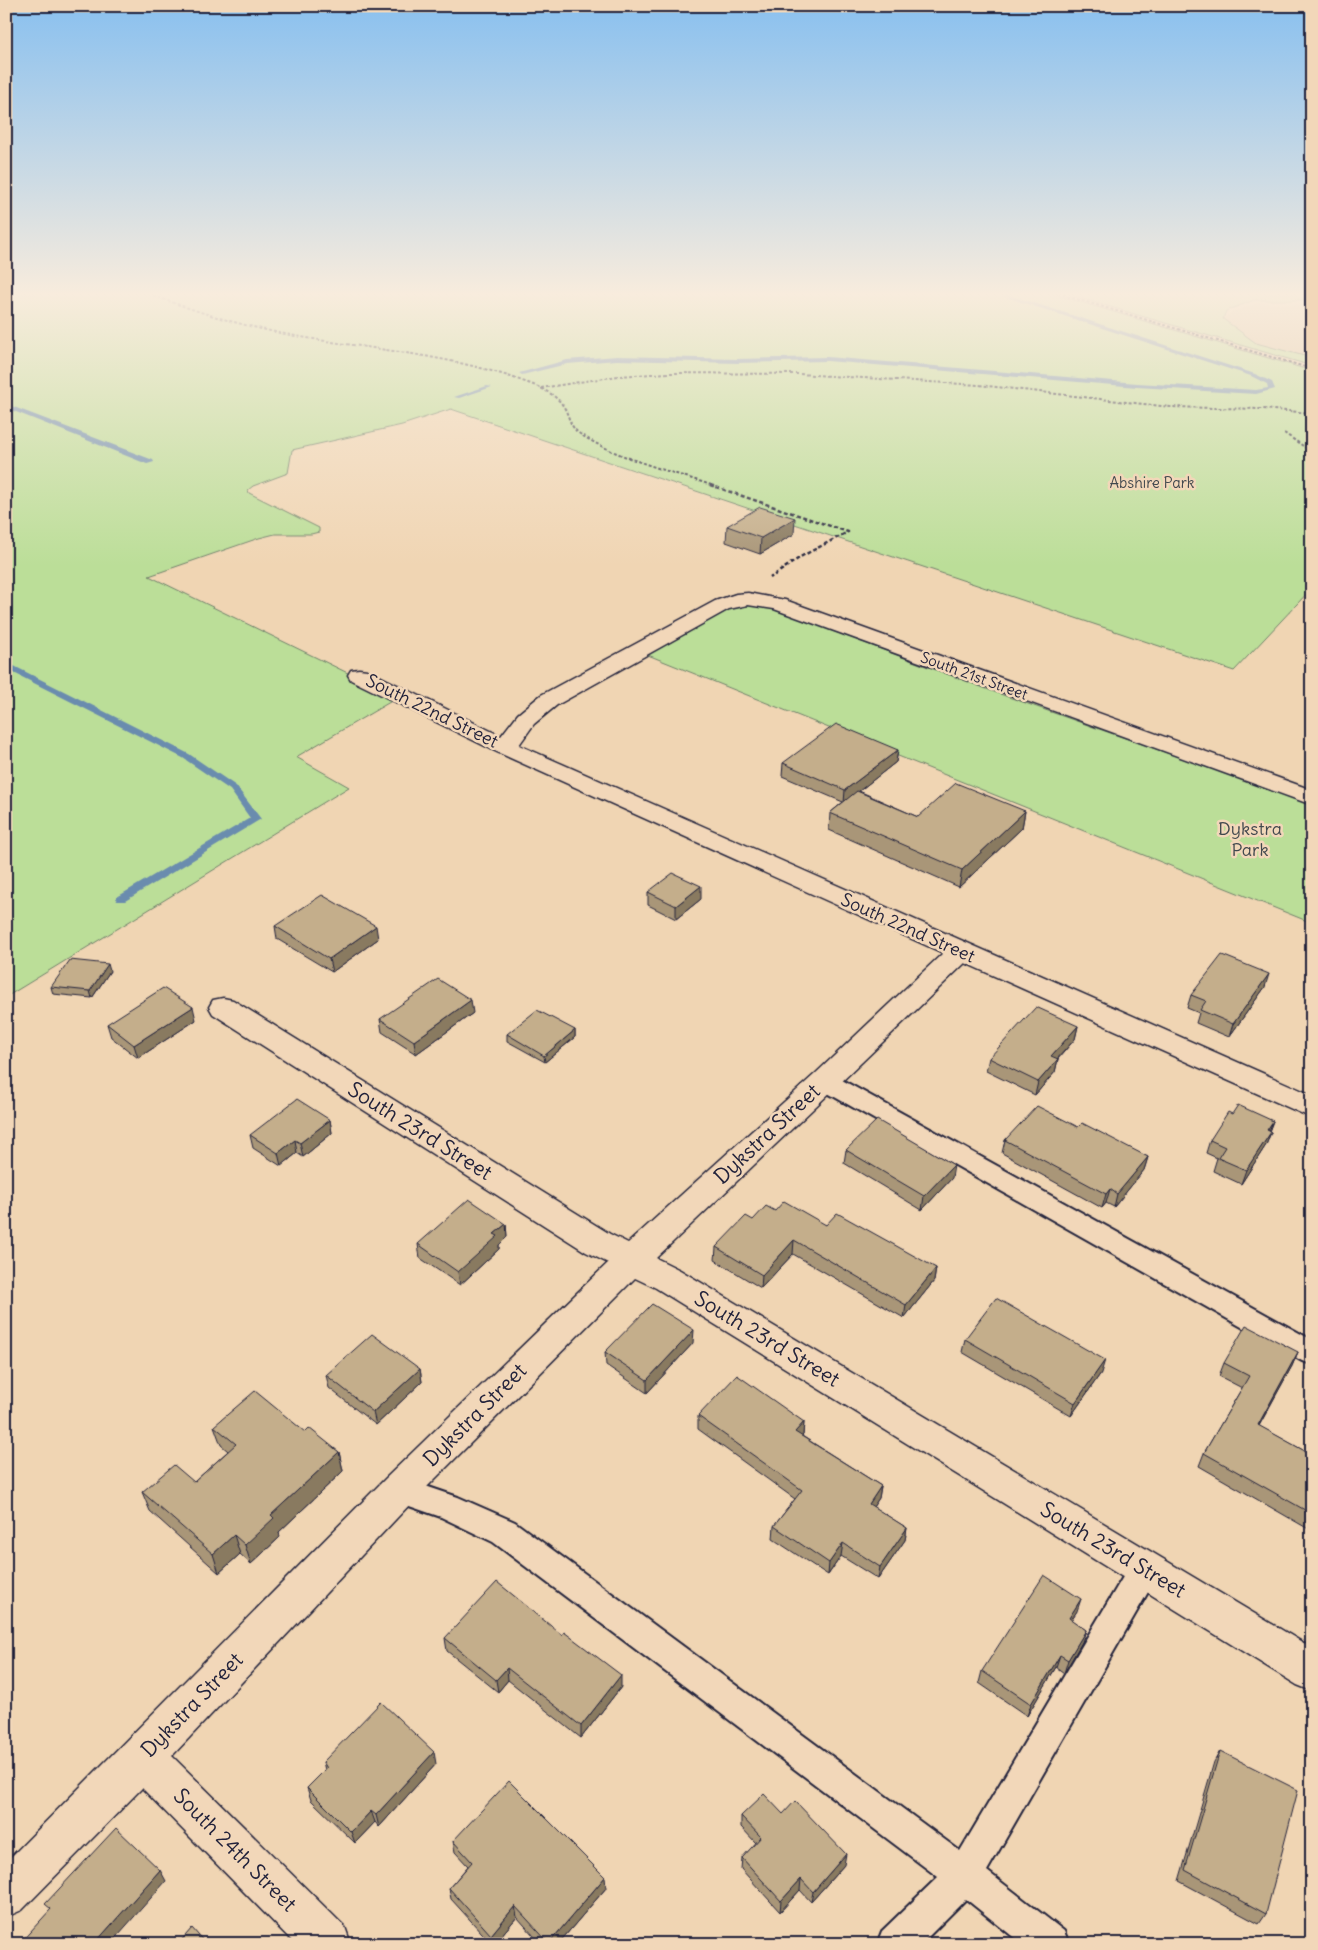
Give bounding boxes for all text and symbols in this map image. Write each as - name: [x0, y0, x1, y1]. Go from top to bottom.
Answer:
- park label: Abshire Park: [1109, 473, 1195, 492]
- street label: South 21st Street: [918, 647, 1030, 704]
- street label: South 22nd Street: [362, 669, 502, 753]
- park label: Dykstra Park: [1218, 817, 1282, 861]
- street label: South 22nd Street: [838, 888, 979, 967]
- street label: South 23rd Street: [343, 1075, 497, 1186]
- street label: Dykstra Street: [708, 1078, 825, 1190]
- street label: South 23rd Street: [690, 1284, 845, 1393]
- street label: Dykstra Street: [417, 1357, 532, 1472]
- street label: South 23rd Street: [1036, 1495, 1191, 1604]
- street label: Dykstra Street: [135, 1647, 248, 1763]
- street label: South 24th Street: [168, 1782, 303, 1917]

